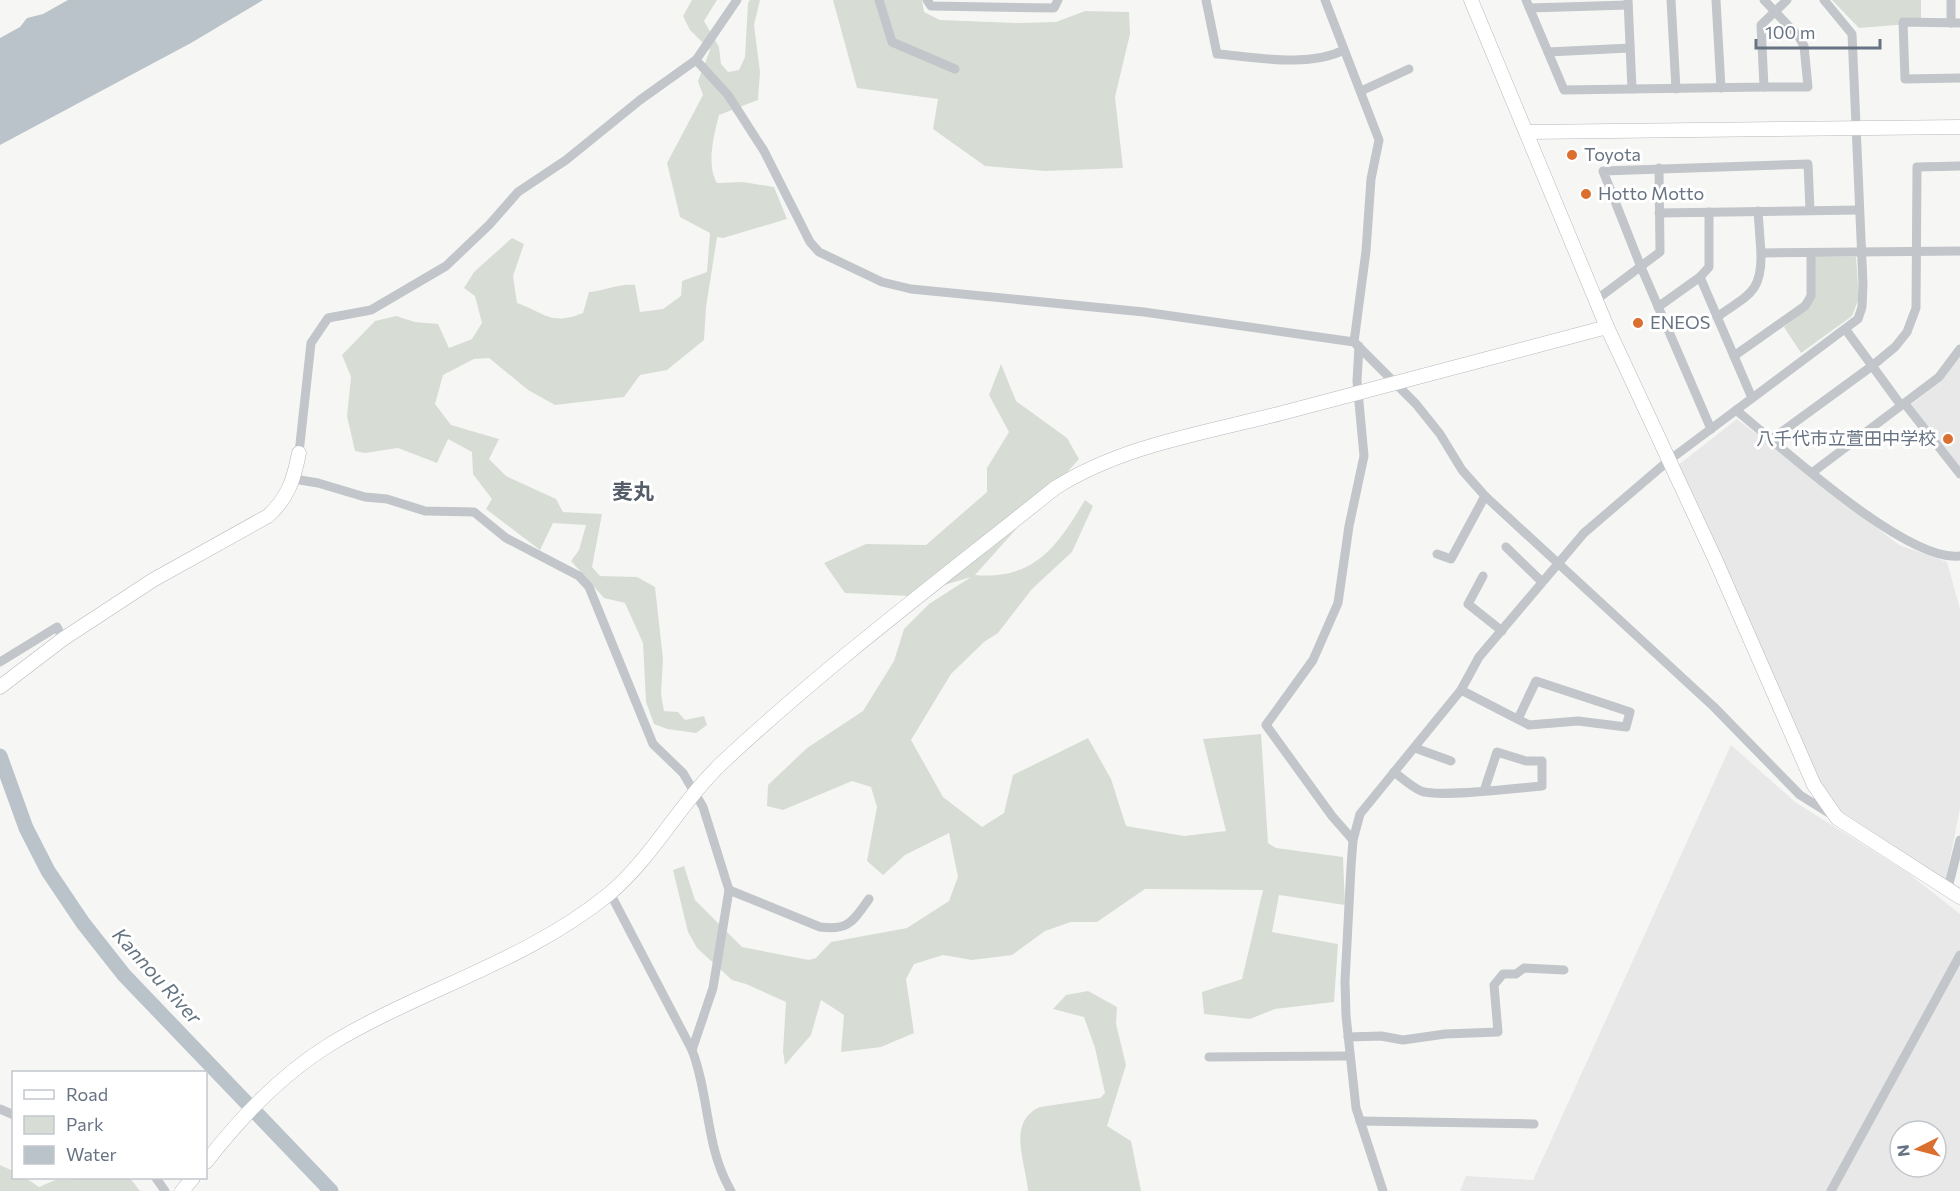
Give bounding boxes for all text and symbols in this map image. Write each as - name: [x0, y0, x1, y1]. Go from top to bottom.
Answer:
- scale bar: [1756, 12, 1880, 50]
- text: 100 m: [1765, 21, 1815, 43]
- place label: Toyota: [1584, 143, 1641, 165]
- marker: Toyota: [1565, 148, 1579, 162]
- place label: Hotto Motto: [1598, 182, 1704, 204]
- marker: Hotto Motto: [1579, 187, 1593, 201]
- place label: ENEOS: [1650, 311, 1710, 333]
- marker: ENEOS: [1631, 316, 1645, 330]
- place label: 八千代市立萱田中学校: [1756, 427, 1936, 449]
- marker: 八千代市立萱田中学校: [1941, 432, 1955, 446]
- district label: 麦丸: [612, 478, 654, 503]
- water label: Kannou River: [108, 922, 208, 1029]
- legend: [12, 1071, 207, 1179]
- text: Road: [66, 1083, 108, 1105]
- text: Park: [66, 1113, 104, 1135]
- north arrow: [1888, 1119, 1948, 1179]
- text: Water: [66, 1143, 117, 1165]
- text: N: [1893, 1144, 1913, 1158]

